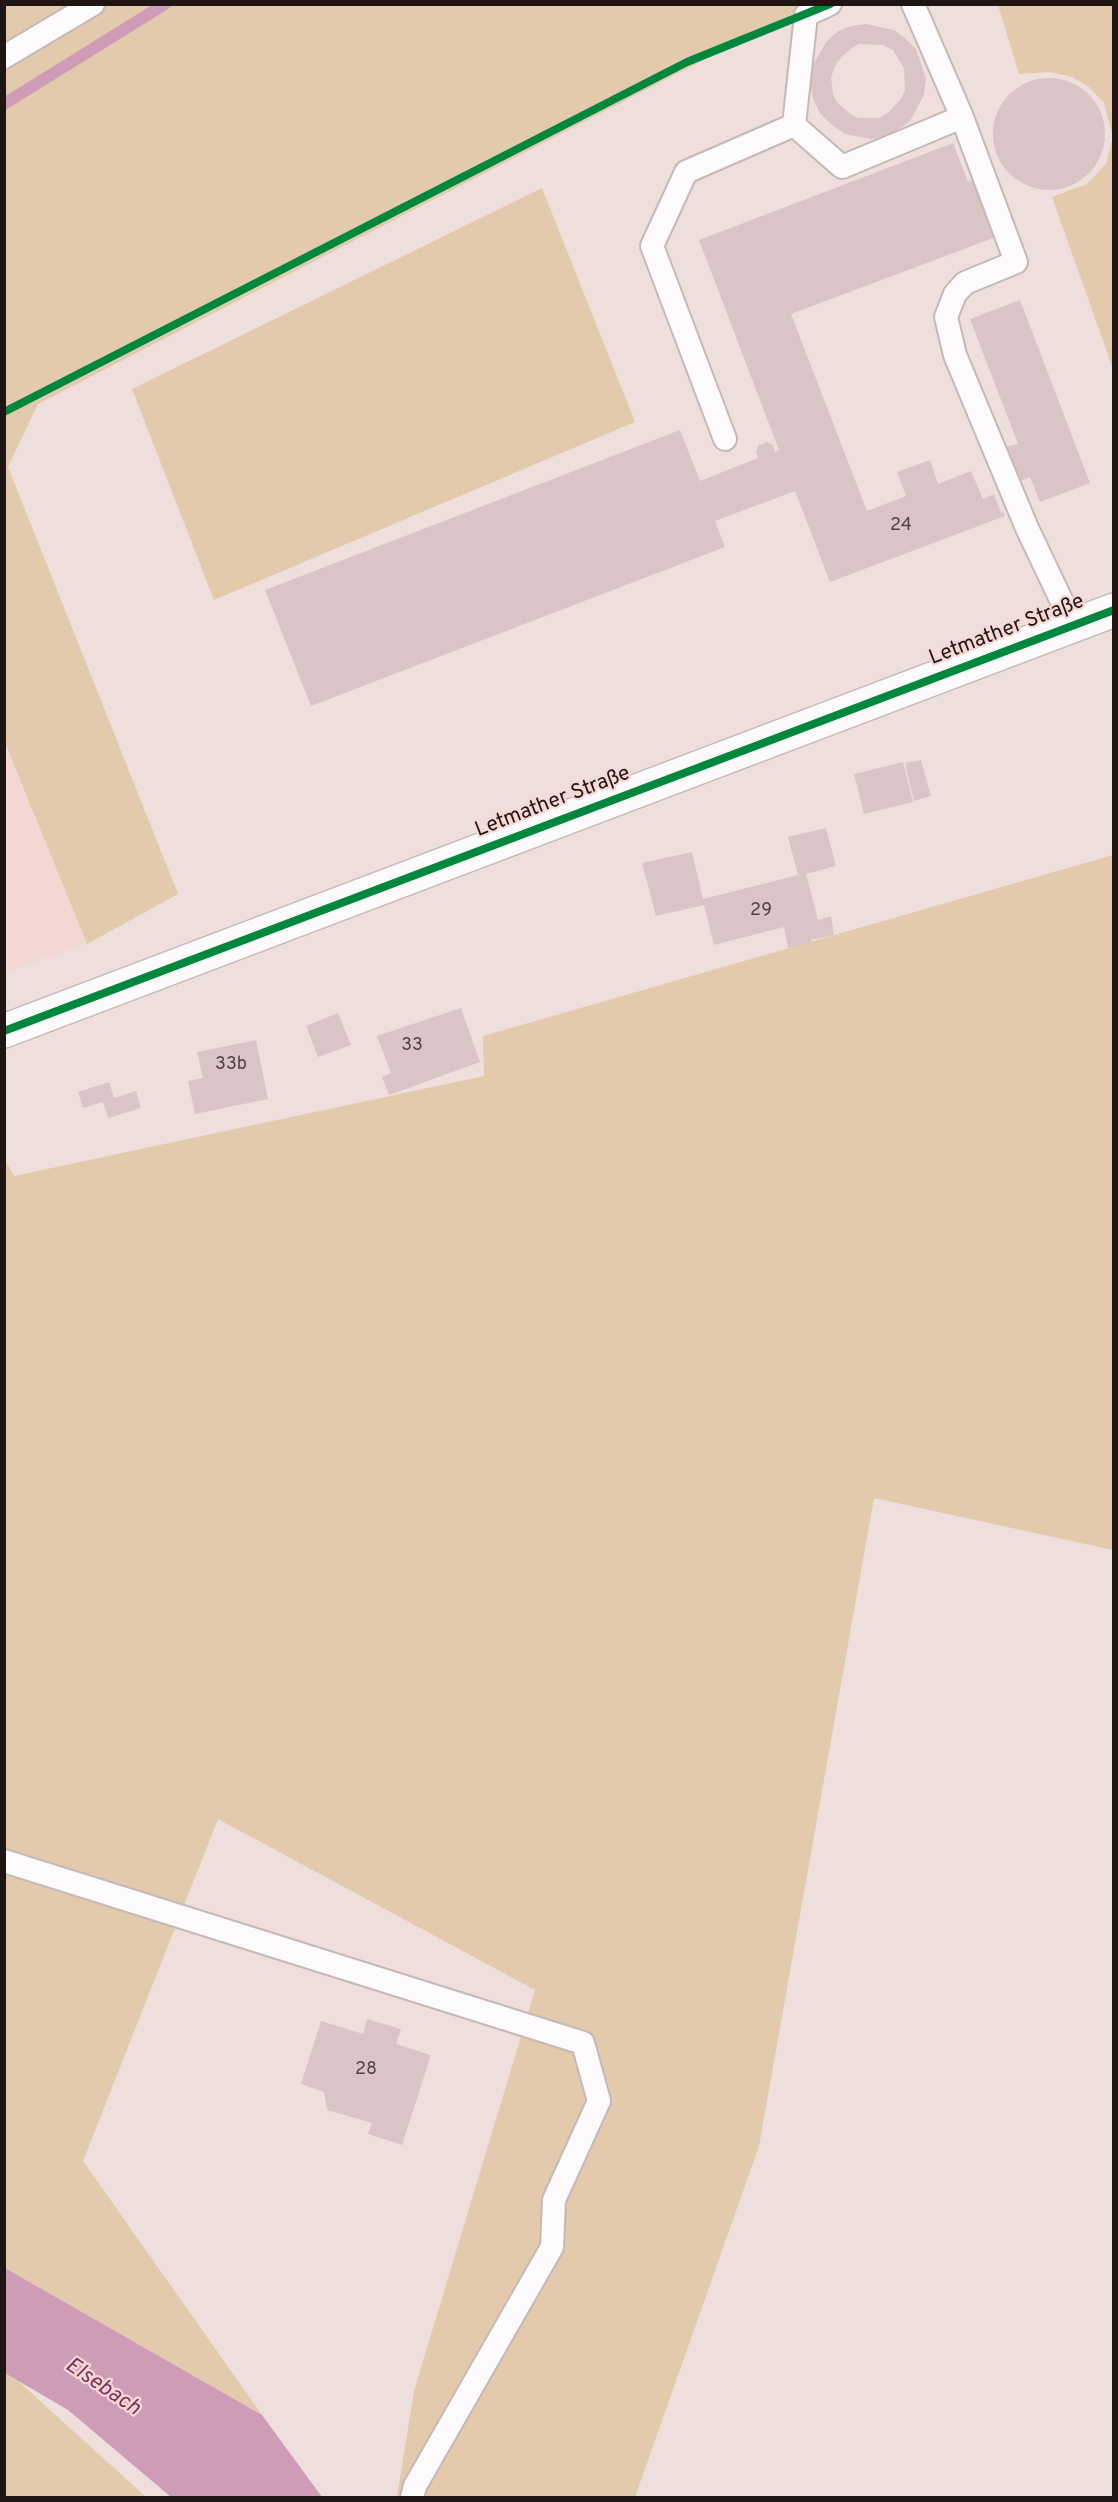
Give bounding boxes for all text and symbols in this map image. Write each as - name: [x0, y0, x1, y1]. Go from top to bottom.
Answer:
- house number: 24: [890, 515, 912, 537]
- street label: Letmather Straße: [926, 590, 1088, 672]
- street label: Letmather Straße: [472, 762, 634, 844]
- house number: 29: [750, 900, 772, 922]
- house number: 33: [401, 1035, 423, 1057]
- house number: 33b: [215, 1054, 247, 1076]
- house number: 28: [355, 2059, 377, 2081]
- water label: Elsebach: [59, 2353, 145, 2423]

